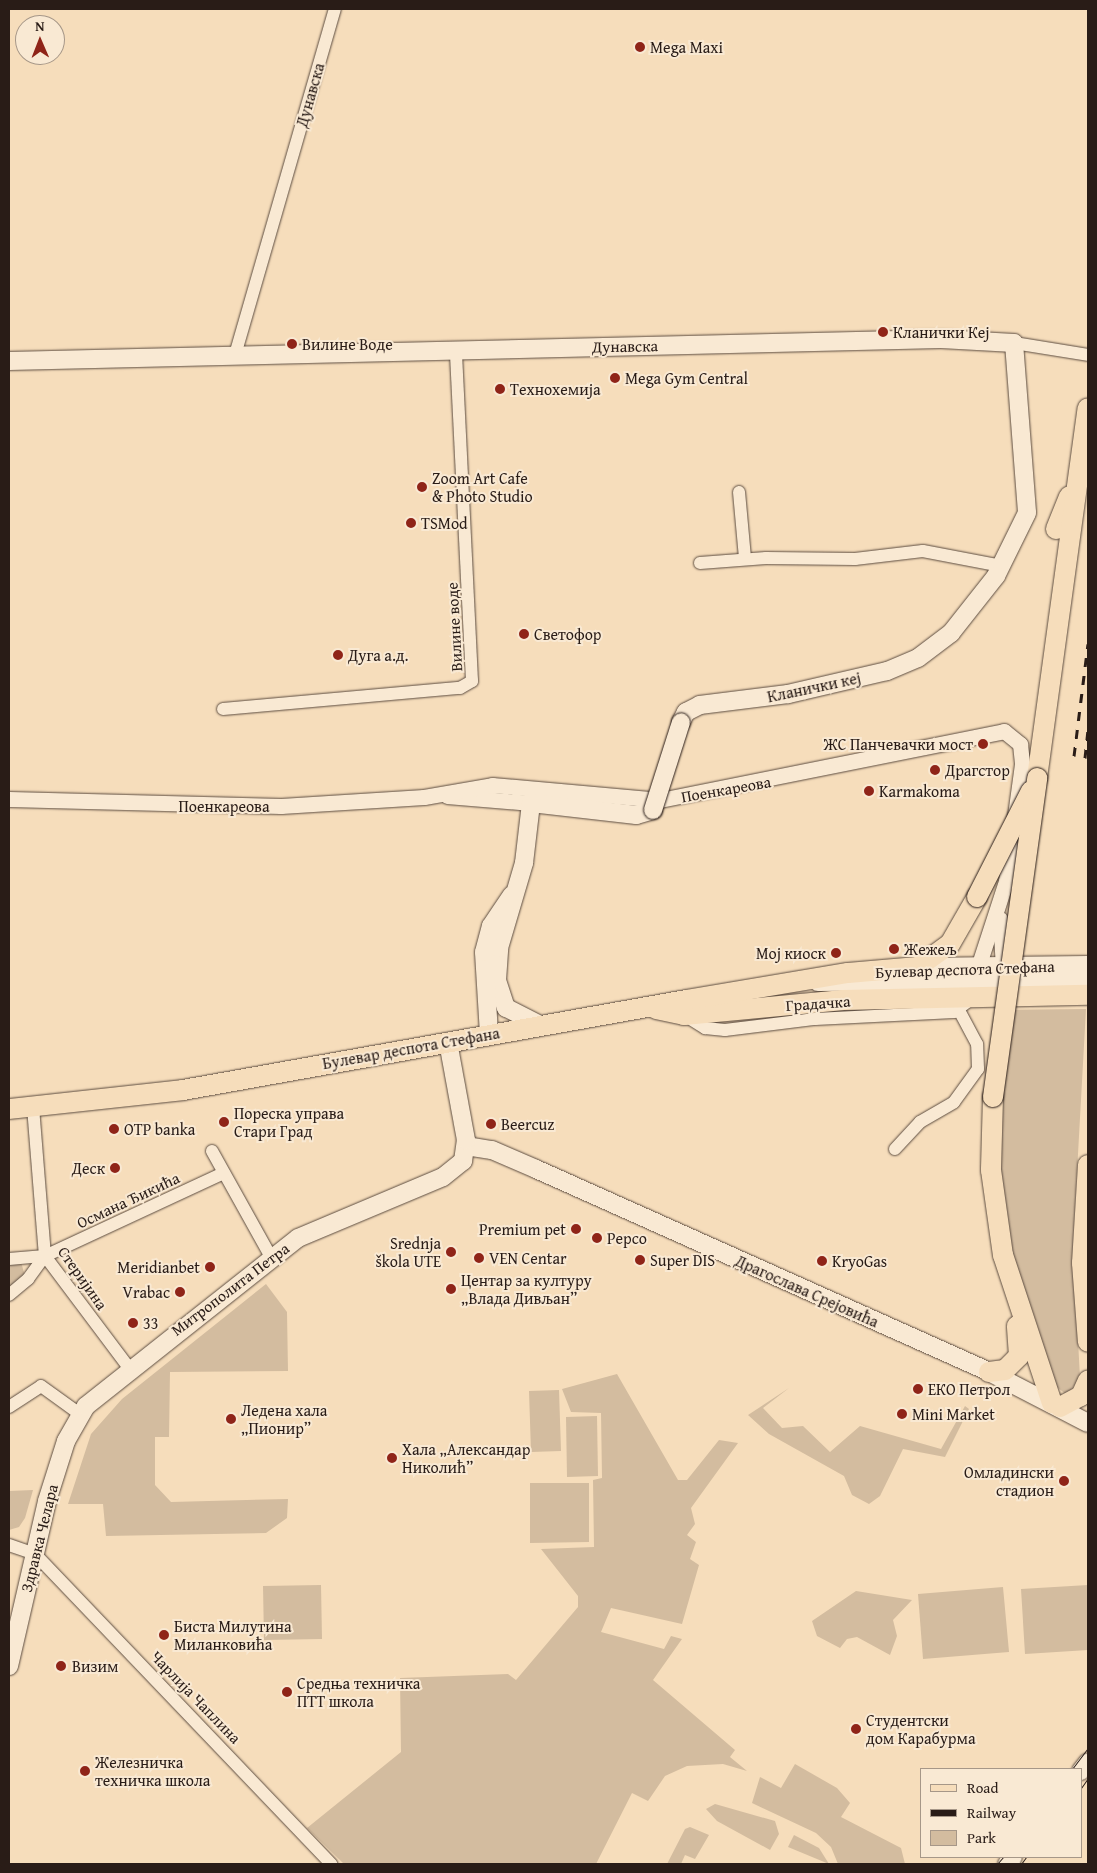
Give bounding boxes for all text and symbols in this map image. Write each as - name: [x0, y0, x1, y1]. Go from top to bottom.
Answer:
- north arrow: [15, 15, 65, 65]
- text: N: [35, 16, 45, 36]
- place label: Mega Maxi: [650, 37, 723, 57]
- marker: Mega Maxi: [634, 41, 646, 53]
- street label: Дунавска: [292, 61, 328, 129]
- place label: Кланички Кеј: [893, 322, 990, 342]
- marker: Кланички Кеј: [877, 326, 889, 338]
- place label: Вилине Воде: [302, 334, 393, 354]
- street label: Дунавска: [592, 336, 658, 356]
- marker: Вилине Воде: [286, 338, 298, 350]
- place label: Mega Gym Central: [625, 368, 748, 388]
- marker: Mega Gym Central: [609, 372, 621, 384]
- place label: Технохемија: [510, 379, 601, 399]
- marker: Технохемија: [494, 383, 506, 395]
- place label: Zoom Art Cafe & Photo Studio: [432, 468, 533, 506]
- marker: Zoom Art Cafe & Photo Studio: [416, 481, 428, 493]
- place label: TSMod: [421, 513, 468, 533]
- marker: TSMod: [405, 517, 417, 529]
- street label: Вилине воде: [442, 582, 466, 672]
- place label: Светофор: [534, 624, 601, 644]
- marker: Светофор: [518, 628, 530, 640]
- place label: Дуга а.д.: [348, 645, 408, 665]
- marker: Дуга а.д.: [332, 649, 344, 661]
- street label: Кланички кеј: [765, 668, 863, 706]
- place label: ЖС Панчевачки мост: [823, 734, 973, 754]
- marker: ЖС Панчевачки мост: [977, 738, 989, 750]
- place label: Драгстор: [945, 760, 1010, 780]
- marker: Драгстор: [929, 764, 941, 776]
- street label: Поенкареова: [680, 772, 772, 806]
- place label: Karmakoma: [879, 781, 960, 801]
- marker: Karmakoma: [863, 785, 875, 797]
- street label: Поенкареова: [179, 796, 269, 816]
- place label: Жежељ: [904, 939, 957, 959]
- place label: Мој киоск: [756, 943, 826, 963]
- marker: Жежељ: [888, 943, 900, 955]
- marker: Мој киоск: [830, 947, 842, 959]
- street label: Булевар деспота Стефана: [875, 956, 1055, 982]
- street label: Градачка: [785, 991, 851, 1015]
- street label: Булевар деспота Стефана: [321, 1023, 501, 1073]
- place label: Пореска управа Стари Град: [234, 1103, 344, 1141]
- place label: Beercuz: [501, 1114, 554, 1134]
- marker: Пореска управа Стари Град: [218, 1116, 230, 1128]
- marker: Beercuz: [485, 1118, 497, 1130]
- place label: OTP banka: [124, 1119, 195, 1139]
- marker: OTP banka: [108, 1123, 120, 1135]
- place label: Деск: [72, 1158, 105, 1178]
- marker: Деск: [109, 1162, 121, 1174]
- street label: Османа Ђикића: [74, 1168, 182, 1232]
- place label: Premium pet: [479, 1219, 566, 1239]
- marker: Premium pet: [570, 1223, 582, 1235]
- place label: Pepco: [607, 1228, 647, 1248]
- marker: Pepco: [591, 1232, 603, 1244]
- place label: Srednja škola UTE: [376, 1233, 441, 1271]
- street label: Митрополита Петра: [167, 1238, 293, 1340]
- street label: Стеријина: [54, 1243, 112, 1313]
- marker: Srednja škola UTE: [445, 1246, 457, 1258]
- place label: VEN Centar: [489, 1248, 567, 1268]
- place label: Super DIS: [650, 1250, 715, 1270]
- street label: Драгослава Срејовића: [732, 1251, 882, 1331]
- place label: KryoGas: [832, 1251, 887, 1271]
- marker: VEN Centar: [473, 1252, 485, 1264]
- marker: Super DIS: [634, 1254, 646, 1266]
- marker: KryoGas: [816, 1255, 828, 1267]
- place label: Meridianbet: [117, 1257, 200, 1277]
- marker: Meridianbet: [204, 1261, 216, 1273]
- place label: Центар за културу „Влада Дивљан”: [461, 1270, 592, 1308]
- place label: Vrabac: [123, 1282, 170, 1302]
- marker: Центар за културу „Влада Дивљан”: [445, 1283, 457, 1295]
- marker: Vrabac: [174, 1286, 186, 1298]
- place label: 33: [143, 1313, 158, 1333]
- marker: 33: [127, 1317, 139, 1329]
- place label: ЕКО Петрол: [928, 1379, 1010, 1399]
- marker: ЕКО Петрол: [912, 1383, 924, 1395]
- place label: Ледена хала „Пионир”: [241, 1400, 327, 1438]
- place label: Mini Market: [912, 1404, 995, 1424]
- marker: Mini Market: [896, 1408, 908, 1420]
- marker: Ледена хала „Пионир”: [225, 1413, 237, 1425]
- place label: Хала „Александар Николић”: [402, 1439, 530, 1477]
- marker: Хала „Александар Николић”: [386, 1452, 398, 1464]
- place label: Омладински стадион: [964, 1462, 1054, 1500]
- marker: Омладински стадион: [1058, 1475, 1070, 1487]
- street label: Здравка Челара: [16, 1482, 62, 1594]
- place label: Биста Милутина Миланковића: [174, 1616, 292, 1654]
- marker: Биста Милутина Миланковића: [158, 1629, 170, 1641]
- street label: Чарлија Чаплина: [147, 1647, 245, 1747]
- place label: Визим: [72, 1656, 118, 1676]
- marker: Визим: [54, 1659, 68, 1673]
- place label: Средња техничка ПТТ школа: [297, 1673, 420, 1711]
- marker: Средња техничка ПТТ школа: [281, 1686, 293, 1698]
- place label: Студентски дом Карабурма: [866, 1710, 976, 1748]
- marker: Студентски дом Карабурма: [850, 1723, 862, 1735]
- place label: Железничка техничка школа: [95, 1752, 210, 1790]
- marker: Железничка техничка школа: [79, 1765, 91, 1777]
- legend: [920, 1768, 1082, 1858]
- text: Road: [967, 1777, 998, 1798]
- text: Railway: [967, 1802, 1016, 1823]
- text: Park: [967, 1827, 996, 1848]

